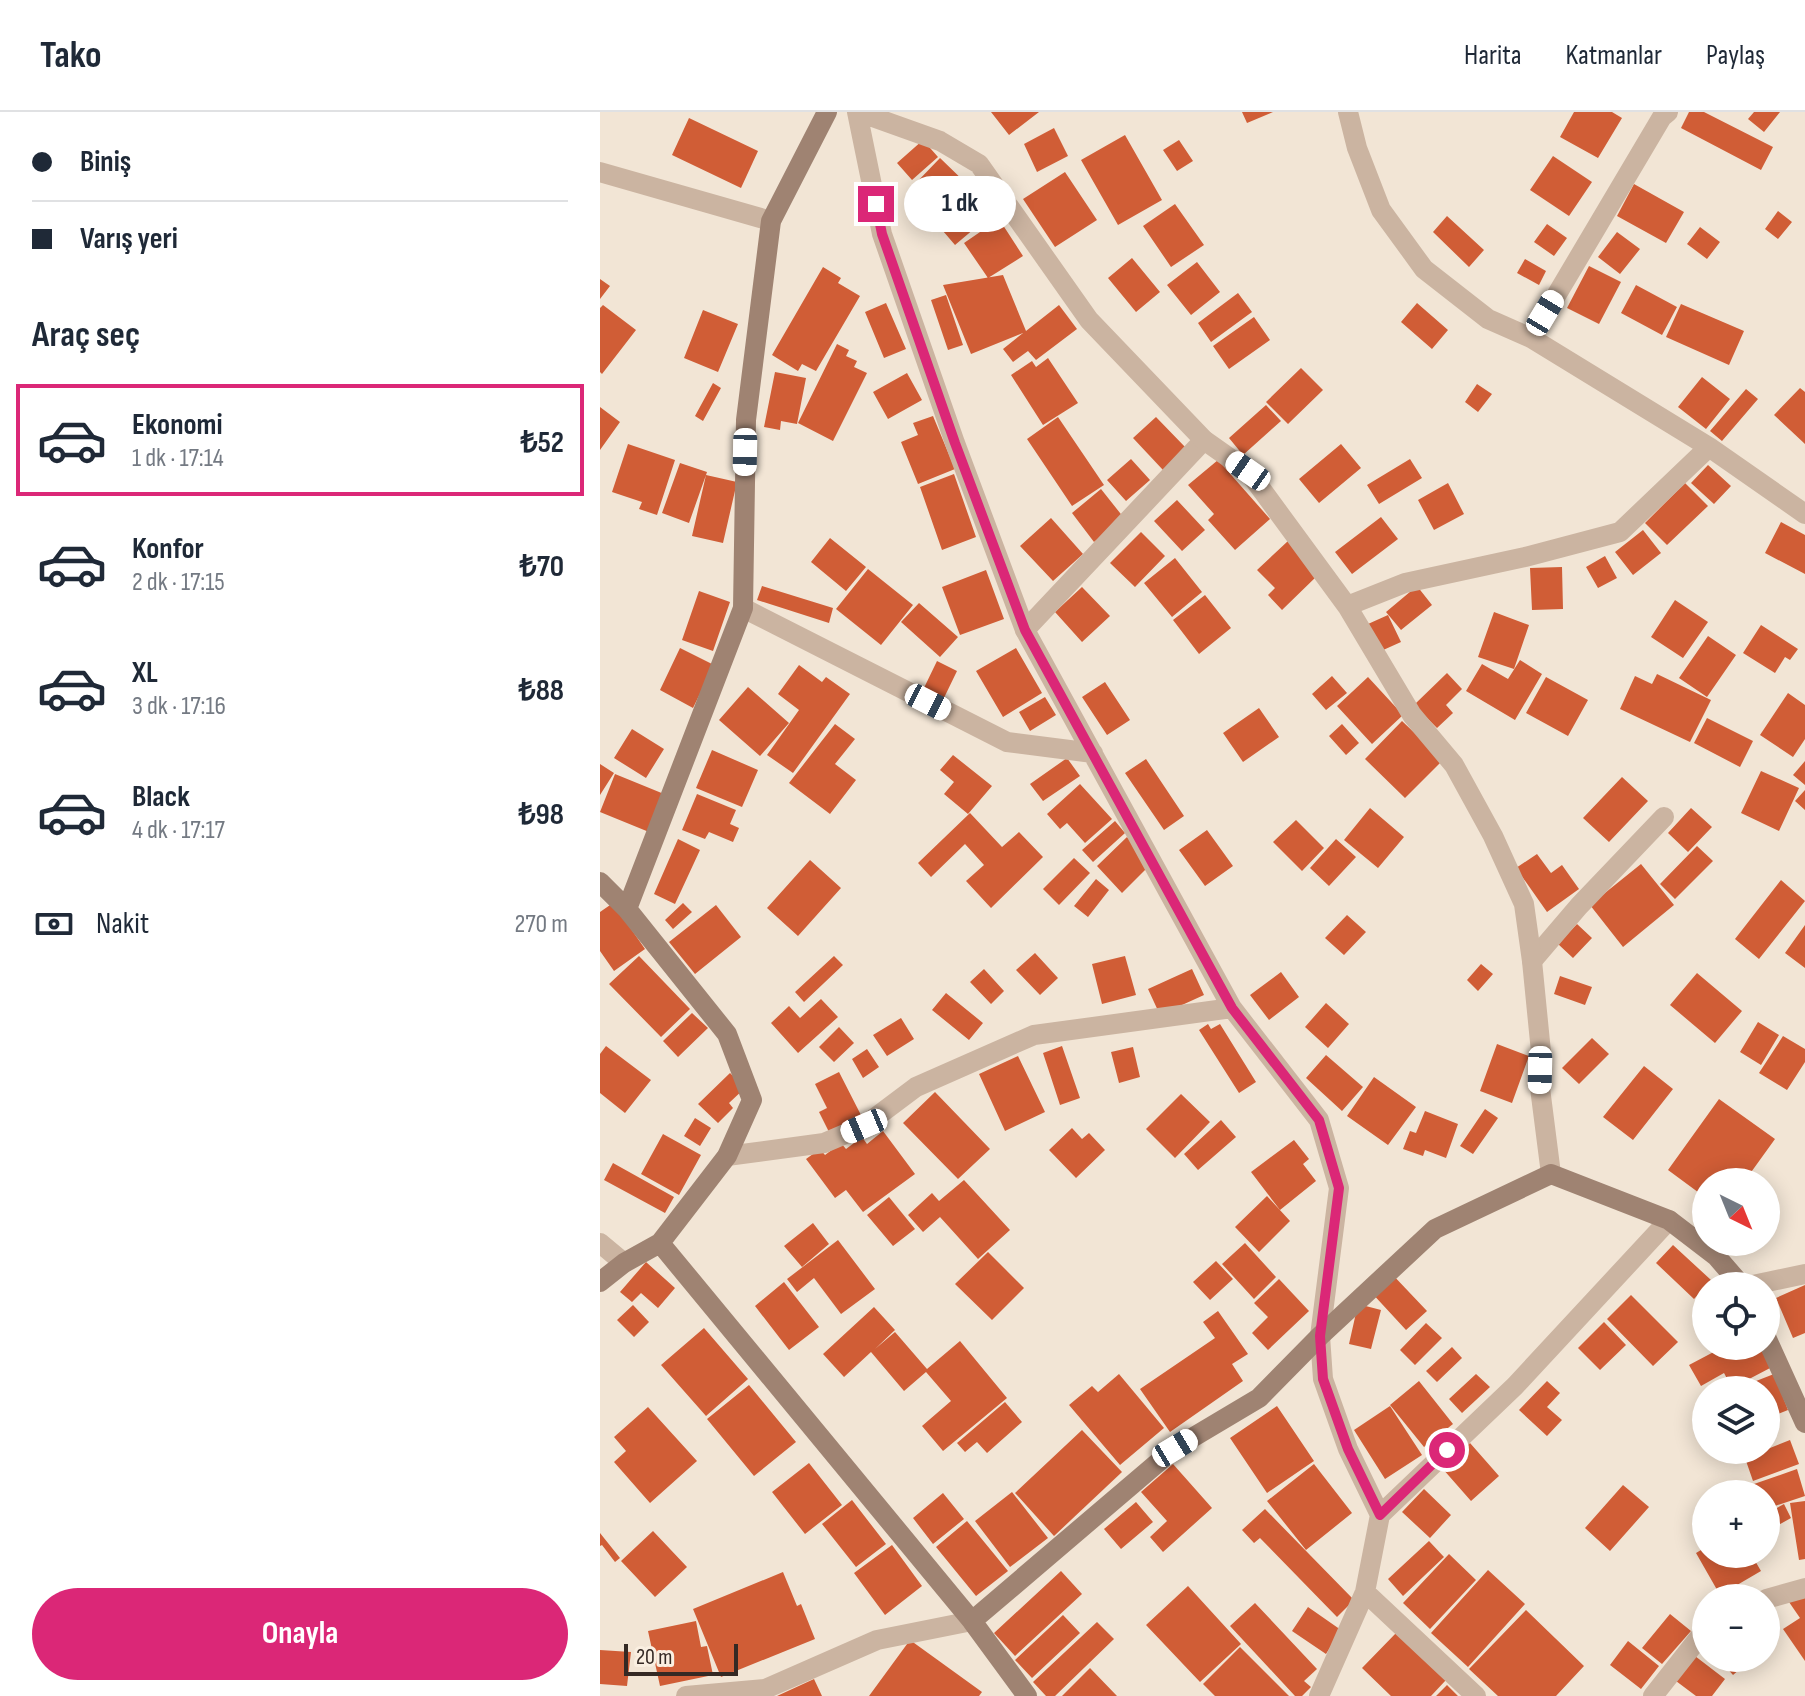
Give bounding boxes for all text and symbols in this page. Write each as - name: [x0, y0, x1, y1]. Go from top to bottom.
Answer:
- text: Tako: [40, 33, 102, 78]
- text: Harita: [1464, 39, 1522, 72]
- text: Katmanlar: [1566, 39, 1662, 72]
- text: Paylaş: [1706, 39, 1765, 72]
- text: Biniş: [80, 144, 131, 180]
- callout: 1 dk: [904, 176, 1016, 232]
- route end: [858, 186, 894, 222]
- text: 1 dk: [942, 188, 978, 219]
- text: Varış yeri: [80, 221, 178, 257]
- car: [1522, 286, 1568, 340]
- text: Araç seç: [32, 314, 140, 357]
- icon: car: [36, 404, 108, 476]
- text: Ekonomi: [132, 407, 223, 443]
- text: ₺52: [521, 425, 564, 461]
- car: [733, 428, 757, 476]
- text: 1 dk · 17:14: [132, 443, 224, 474]
- car: [1221, 447, 1275, 495]
- icon: car: [36, 528, 108, 600]
- text: Konfor: [132, 531, 204, 567]
- text: ₺70: [520, 549, 564, 585]
- text: 2 dk · 17:15: [132, 567, 225, 598]
- icon: car: [36, 652, 108, 724]
- text: XL: [132, 655, 158, 691]
- text: ₺88: [518, 673, 564, 709]
- car: [901, 680, 955, 724]
- text: 3 dk · 17:16: [132, 691, 226, 722]
- icon: car: [36, 776, 108, 848]
- text: Black: [132, 779, 190, 815]
- text: ₺98: [518, 797, 564, 833]
- text: 4 dk · 17:17: [132, 815, 225, 846]
- icon: cash: [32, 902, 76, 946]
- text: Nakit: [96, 906, 149, 942]
- text: 270 m: [515, 909, 568, 940]
- car: [1528, 1046, 1552, 1094]
- car: [837, 1106, 891, 1146]
- north arrow: [1692, 1168, 1780, 1256]
- map controls: [1692, 1168, 1780, 1672]
- button: locate: [1692, 1272, 1780, 1360]
- button: layers: [1692, 1376, 1780, 1464]
- car: [1148, 1425, 1202, 1471]
- route start: [1429, 1432, 1465, 1468]
- button: +: [1692, 1480, 1780, 1568]
- button: −: [1692, 1584, 1780, 1672]
- button: Onayla: [32, 1588, 568, 1680]
- scale bar: [624, 1640, 738, 1676]
- text: 20 m: [636, 1644, 673, 1671]

